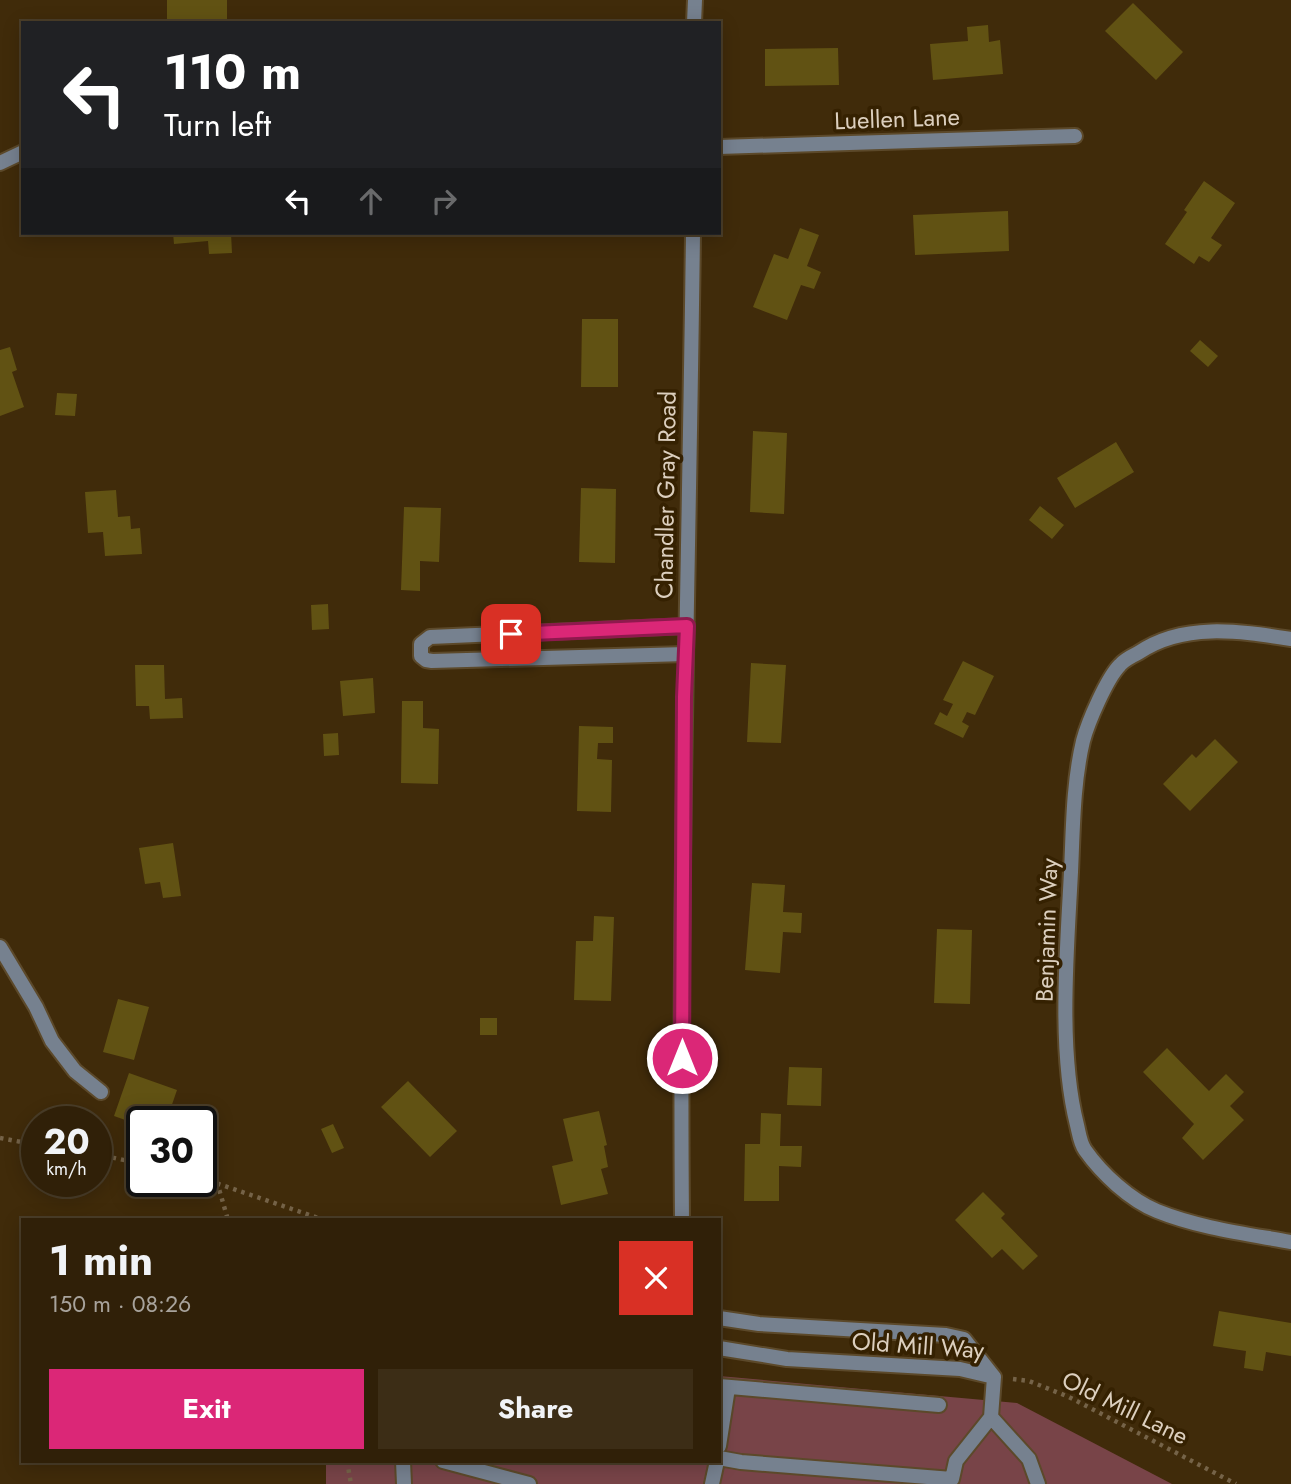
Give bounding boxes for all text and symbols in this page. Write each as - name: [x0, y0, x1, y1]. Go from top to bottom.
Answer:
- text: 110 m: [164, 37, 301, 107]
- icon: left: [49, 49, 140, 140]
- street label: Luellen Lane: [834, 99, 960, 138]
- text: Turn left: [164, 102, 271, 148]
- icon: left: [279, 182, 317, 220]
- icon: ahead: [352, 182, 390, 220]
- icon: right: [425, 182, 463, 220]
- street label: Chandler Gray Road: [646, 391, 685, 599]
- pin: [481, 604, 541, 664]
- icon: arrive: [492, 615, 530, 653]
- street label: Benjamin Way: [1026, 857, 1067, 1003]
- position arrow: [645, 1021, 719, 1095]
- speed limit sign: 30: [126, 1106, 217, 1197]
- text: 20: [43, 1117, 90, 1167]
- text: km/h: [46, 1156, 87, 1182]
- text: 1 min: [49, 1230, 153, 1291]
- button: close: [619, 1241, 693, 1315]
- text: 150 m · 08:26: [49, 1287, 191, 1321]
- street label: Old Mill Way: [851, 1323, 986, 1368]
- street label: Old Mill Lane: [1056, 1362, 1194, 1453]
- button: Exit: [49, 1369, 364, 1449]
- button: Share: [378, 1369, 693, 1449]

